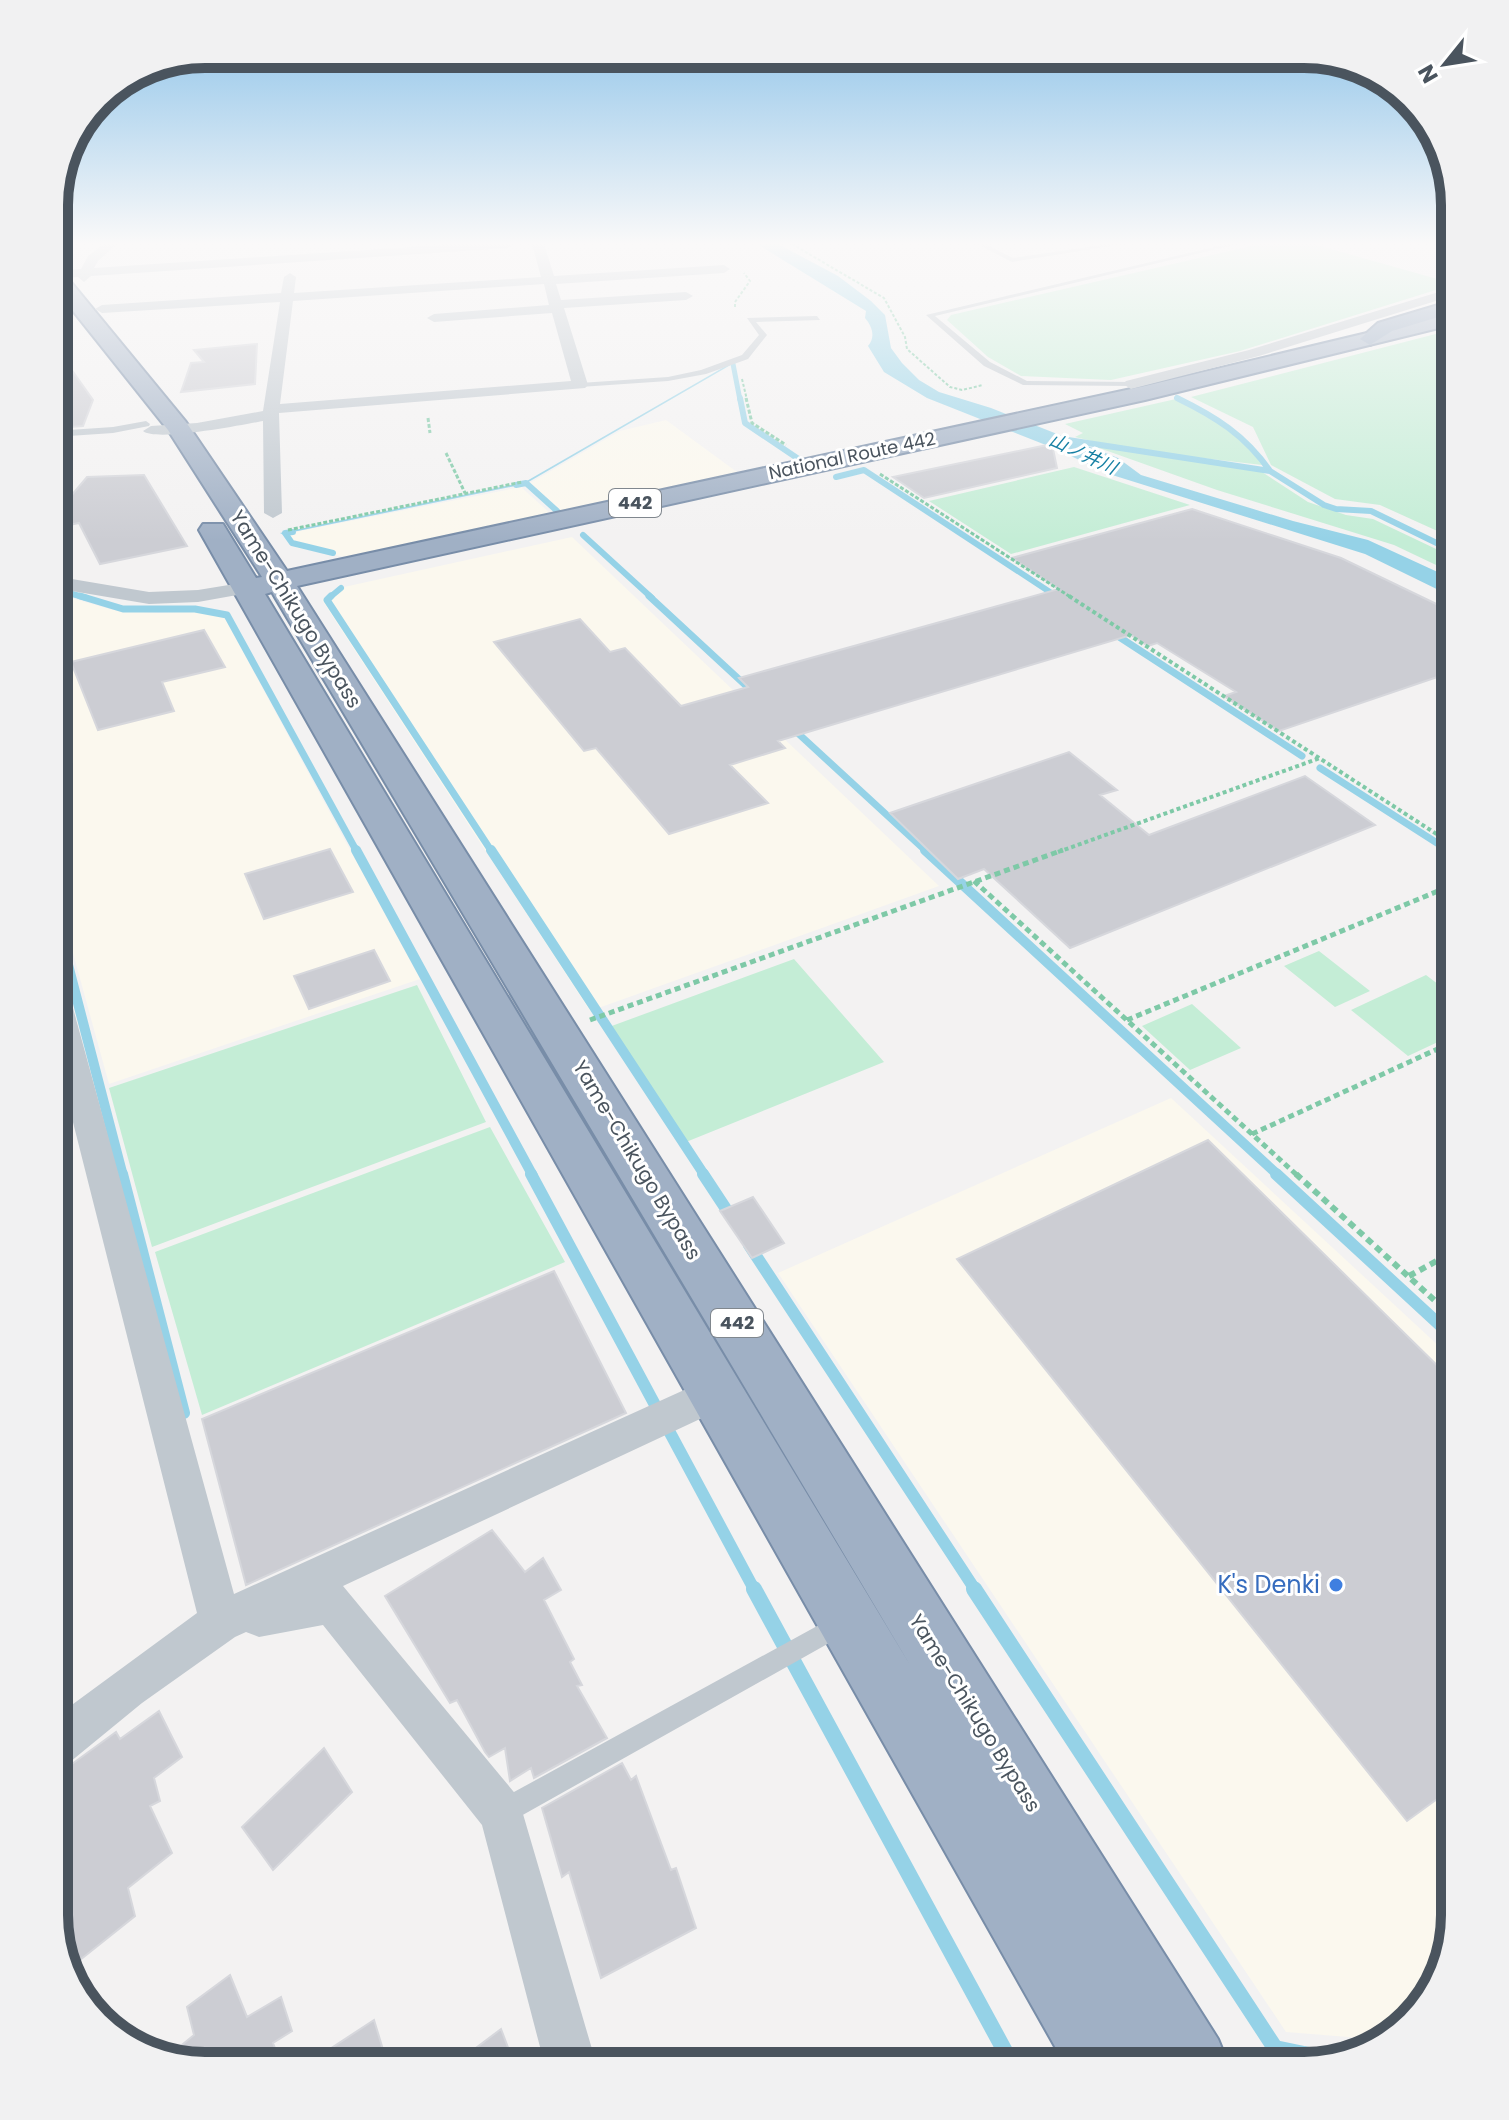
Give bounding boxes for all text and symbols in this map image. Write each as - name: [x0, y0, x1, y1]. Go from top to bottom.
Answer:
- north arrow: [1405, 24, 1485, 104]
- text: N: [1411, 59, 1446, 89]
- street label: National Route 442: [766, 426, 938, 485]
- water label: 山ノ井川: [1045, 427, 1123, 481]
- road number: 442: [609, 489, 661, 517]
- street label: Yame-Chikugo Bypass: [224, 505, 368, 713]
- street label: Yame-Chikugo Bypass: [566, 1055, 708, 1265]
- road number: 442: [711, 1309, 763, 1337]
- place label: K's Denki: [1217, 1568, 1320, 1601]
- marker: K's Denki: [1327, 1576, 1345, 1594]
- street label: Yame-Chikugo Bypass: [903, 1609, 1047, 1817]

